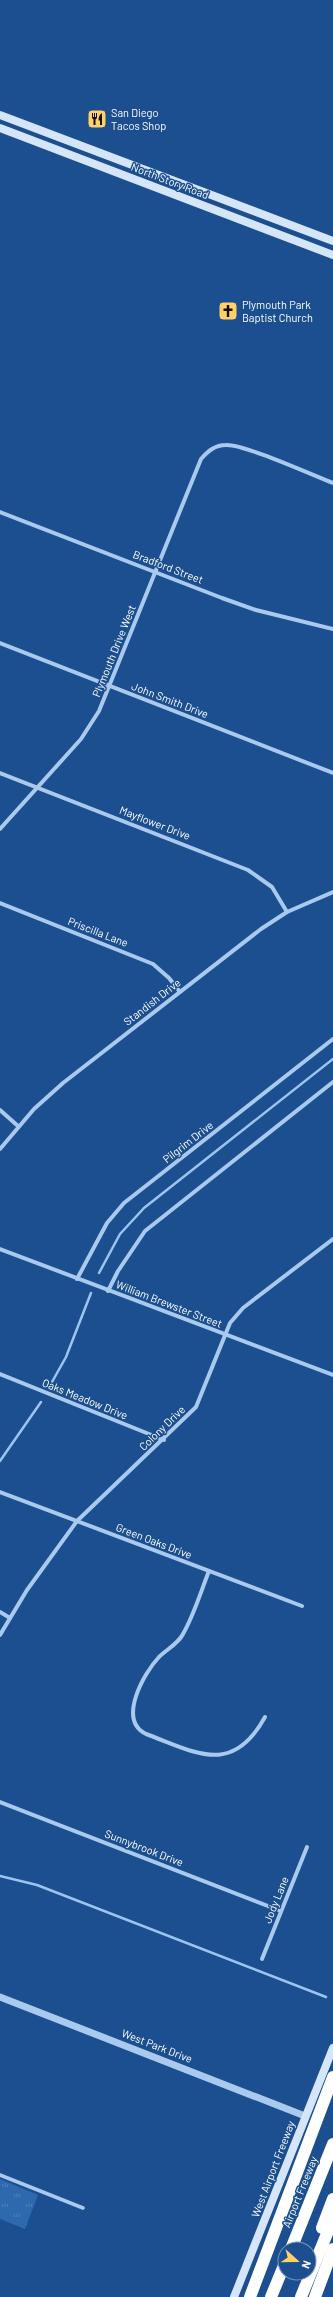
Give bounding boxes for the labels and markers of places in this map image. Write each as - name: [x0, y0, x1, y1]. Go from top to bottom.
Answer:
- place label: San Diego Tacos Shop: [111, 106, 166, 132]
- restaurant icon: San Diego Tacos Shop: [86, 108, 108, 130]
- place label: Plymouth Park Baptist Church: [242, 298, 313, 324]
- church icon: Plymouth Park Baptist Church: [217, 300, 239, 322]

